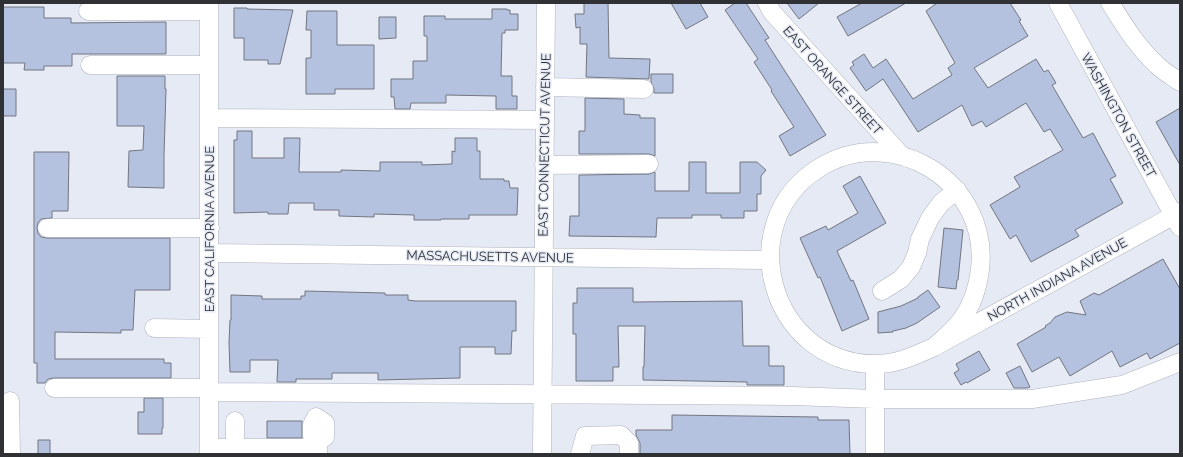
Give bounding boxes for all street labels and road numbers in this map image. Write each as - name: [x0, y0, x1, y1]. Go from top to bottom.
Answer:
- street label: EAST ORANGE STREET: [780, 23, 885, 138]
- street label: WASHINGTON STREET: [1078, 50, 1159, 180]
- street label: EAST CONNECTICUT AVENUE: [535, 53, 554, 237]
- street label: EAST CALIFORNIA AVENUE: [202, 146, 217, 312]
- street label: NORTH INDIANA AVENUE: [985, 235, 1130, 324]
- street label: MASSACHUSETTS AVENUE: [406, 248, 574, 265]

